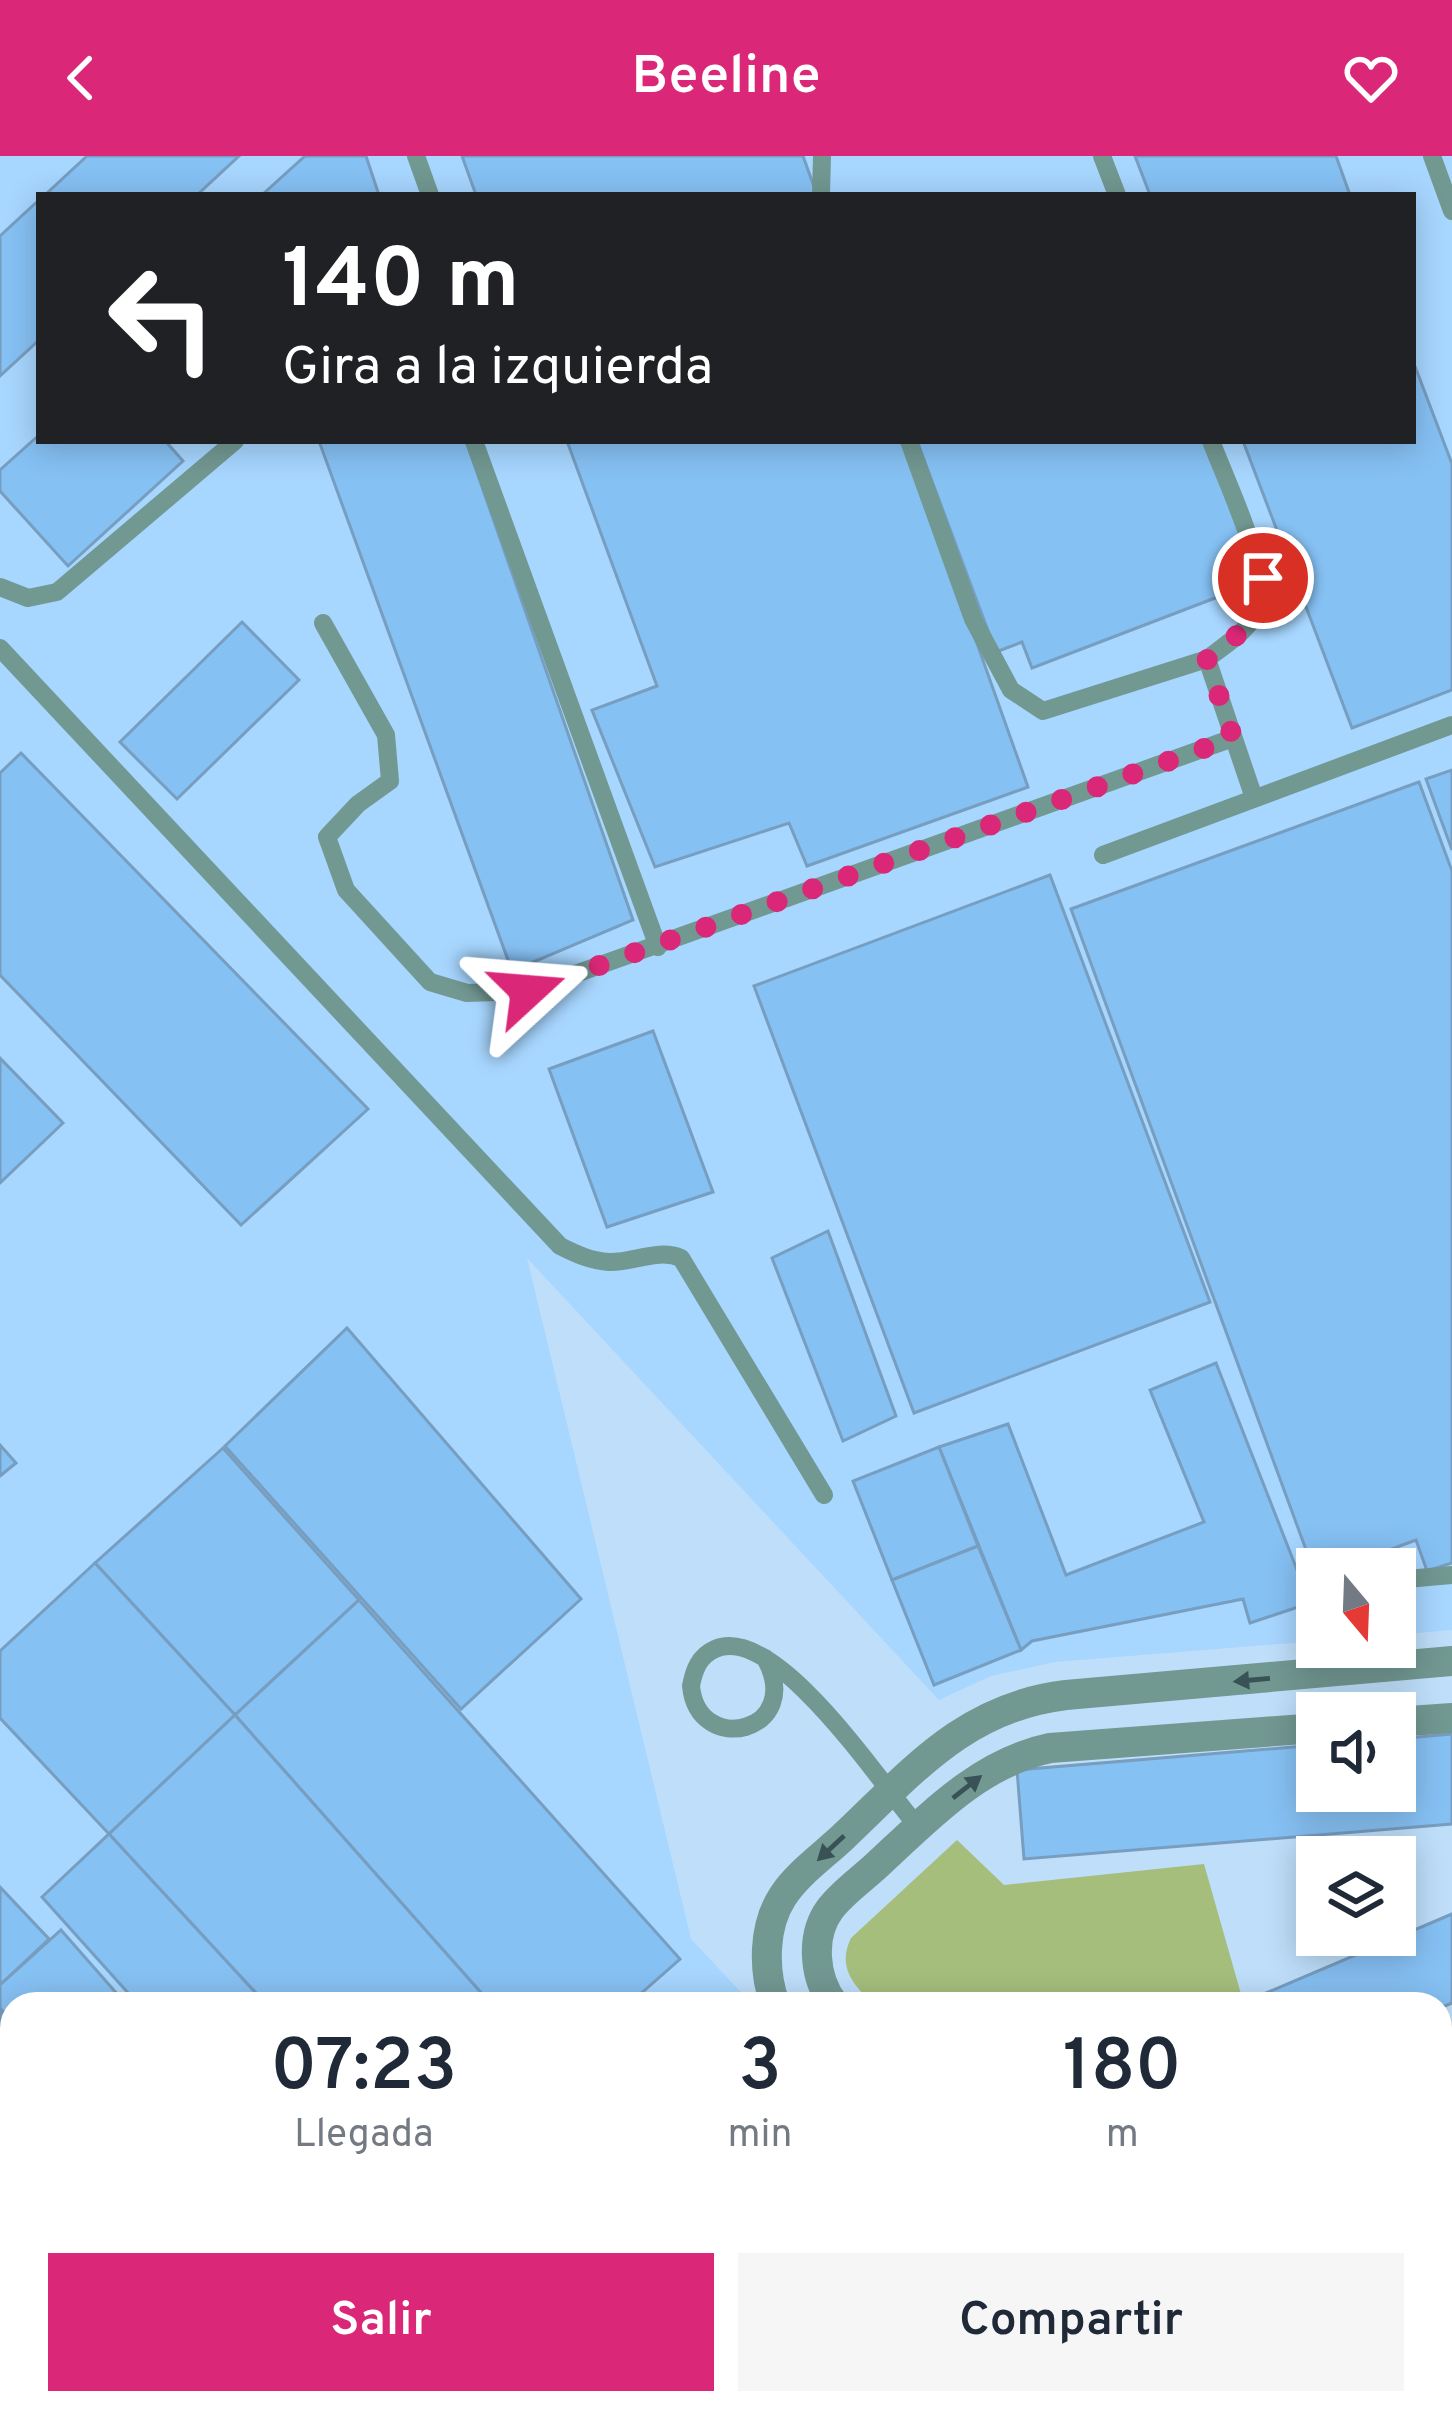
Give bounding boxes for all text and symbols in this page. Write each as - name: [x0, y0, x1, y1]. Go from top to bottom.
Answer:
- text: Beeline: [631, 44, 821, 113]
- icon: back: [48, 45, 114, 111]
- icon: heart: [1338, 45, 1404, 111]
- text: 140 m: [282, 231, 519, 337]
- icon: left: [84, 240, 240, 396]
- text: Gira a la izquierda: [282, 335, 713, 404]
- pin: [1212, 527, 1314, 629]
- icon: arrive: [1230, 545, 1296, 611]
- position arrow: [465, 928, 591, 1054]
- north arrow: [1296, 1548, 1416, 1668]
- map controls: [1296, 1548, 1416, 1956]
- one-way arrow: [1233, 1671, 1270, 1690]
- button: sound: [1296, 1692, 1416, 1812]
- one-way arrow: [951, 1775, 982, 1800]
- one-way arrow: [817, 1833, 846, 1861]
- button: layers: [1296, 1836, 1416, 1956]
- text: 07:23: [270, 2024, 457, 2116]
- text: 3: [738, 2024, 782, 2116]
- text: 180: [1063, 2024, 1182, 2116]
- text: Llegada: [294, 2112, 434, 2161]
- text: min: [728, 2112, 792, 2161]
- text: m: [1106, 2112, 1139, 2161]
- button: Salir: [48, 2253, 714, 2391]
- button: Compartir: [738, 2253, 1404, 2391]

